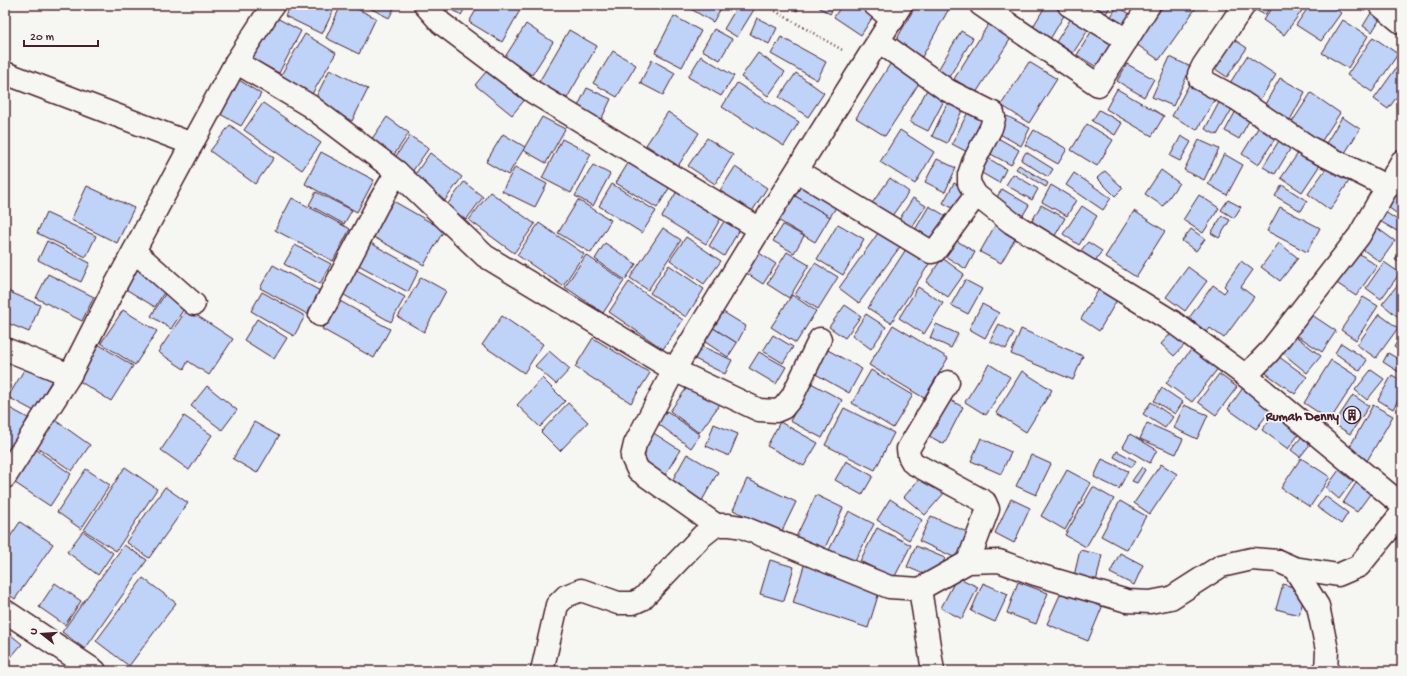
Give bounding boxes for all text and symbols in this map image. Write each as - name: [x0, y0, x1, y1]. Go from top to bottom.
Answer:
- scale bar: [24, 22, 98, 48]
- text: 20 m: [30, 31, 55, 45]
- building icon: Rumah Denny: [1342, 405, 1362, 425]
- place label: Rumah Denny: [1265, 410, 1340, 425]
- north arrow: [22, 614, 62, 654]
- text: U: [28, 626, 41, 636]

